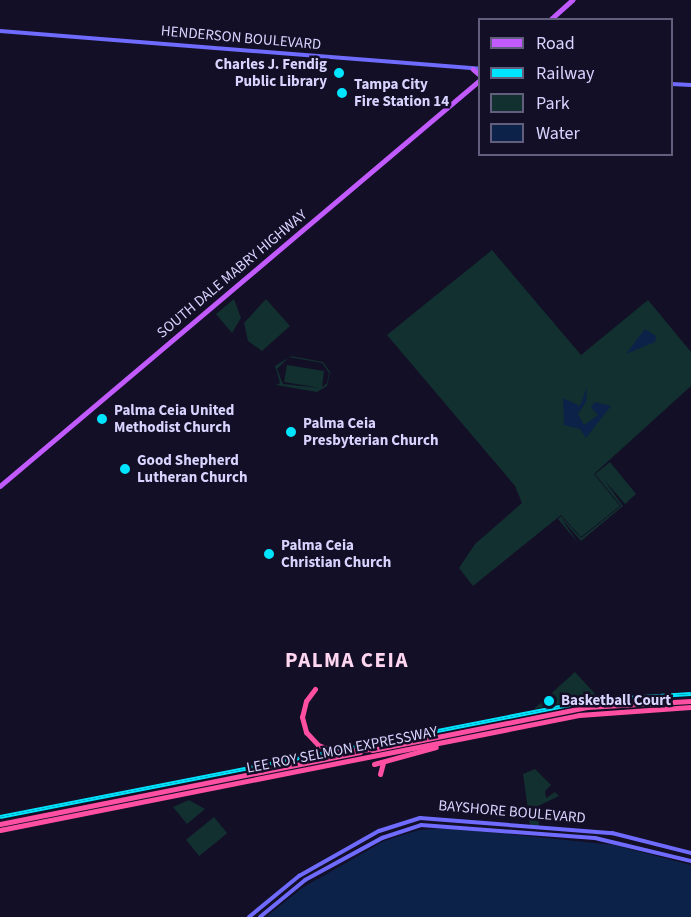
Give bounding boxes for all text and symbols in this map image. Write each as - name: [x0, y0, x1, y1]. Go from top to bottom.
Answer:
- legend: [478, 18, 673, 156]
- street label: HENDERSON BOULEVARD: [160, 22, 322, 54]
- text: Road: [536, 31, 575, 56]
- place label: Charles J. Fendig Public Library: [215, 55, 327, 90]
- text: Railway: [536, 61, 595, 86]
- marker: Charles J. Fendig Public Library: [332, 66, 346, 80]
- place label: Tampa City Fire Station 14: [354, 75, 449, 110]
- marker: Tampa City Fire Station 14: [335, 86, 349, 100]
- text: Park: [536, 91, 570, 116]
- text: Water: [536, 121, 580, 146]
- street label: SOUTH DALE MABRY HIGHWAY: [153, 206, 311, 342]
- place label: Palma Ceia United Methodist Church: [114, 401, 234, 436]
- marker: Palma Ceia United Methodist Church: [95, 412, 109, 426]
- place label: Palma Ceia Presbyterian Church: [303, 414, 439, 449]
- marker: Palma Ceia Presbyterian Church: [284, 425, 298, 439]
- place label: Good Shepherd Lutheran Church: [137, 451, 247, 486]
- marker: Good Shepherd Lutheran Church: [118, 462, 132, 476]
- place label: Palma Ceia Christian Church: [281, 536, 391, 571]
- marker: Palma Ceia Christian Church: [262, 547, 276, 561]
- district label: PALMA CEIA: [285, 647, 409, 673]
- place label: Basketball Court: [561, 692, 671, 710]
- marker: Basketball Court: [542, 694, 556, 708]
- street label: LEE ROY SELMON EXPRESSWAY: [245, 723, 439, 777]
- street label: BAYSHORE BOULEVARD: [438, 797, 586, 827]

